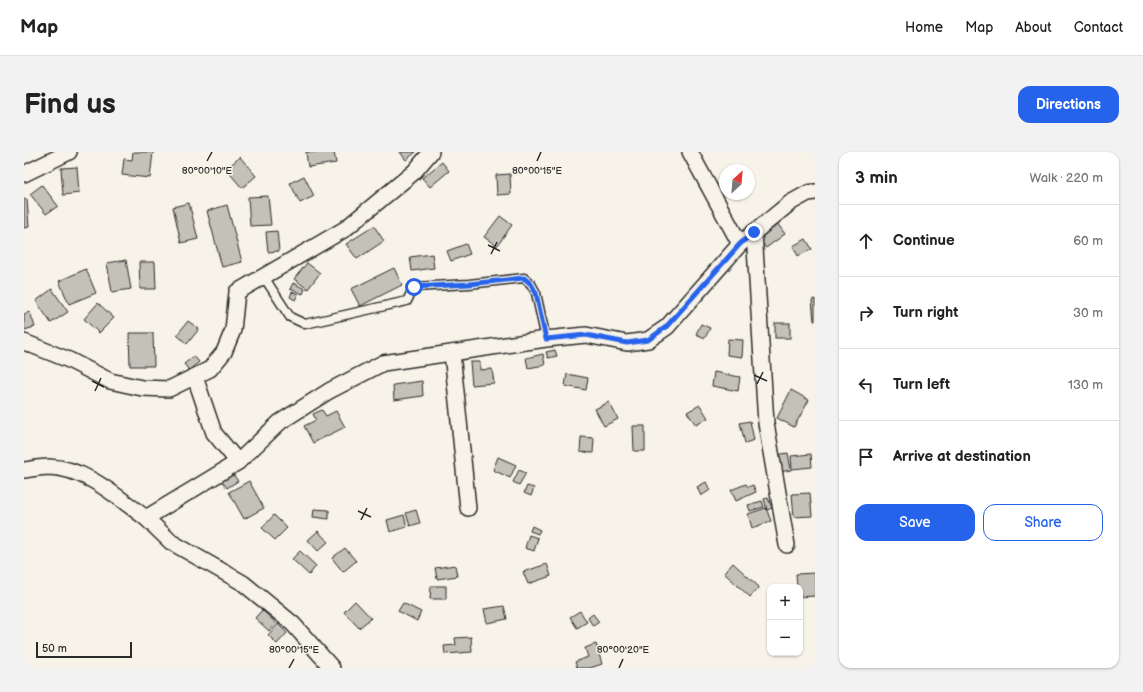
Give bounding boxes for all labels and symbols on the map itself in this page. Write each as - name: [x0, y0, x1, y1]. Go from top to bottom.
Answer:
- north arrow: [719, 164, 755, 200]
- text: 80°00'10"E: [182, 165, 233, 177]
- text: 80°00'15"E: [512, 165, 563, 177]
- route end: [745, 223, 763, 241]
- route start: [405, 278, 423, 296]
- scale bar: [36, 640, 132, 659]
- text: 80°00'15"E: [269, 644, 320, 656]
- text: 80°00'20"E: [597, 644, 650, 656]

